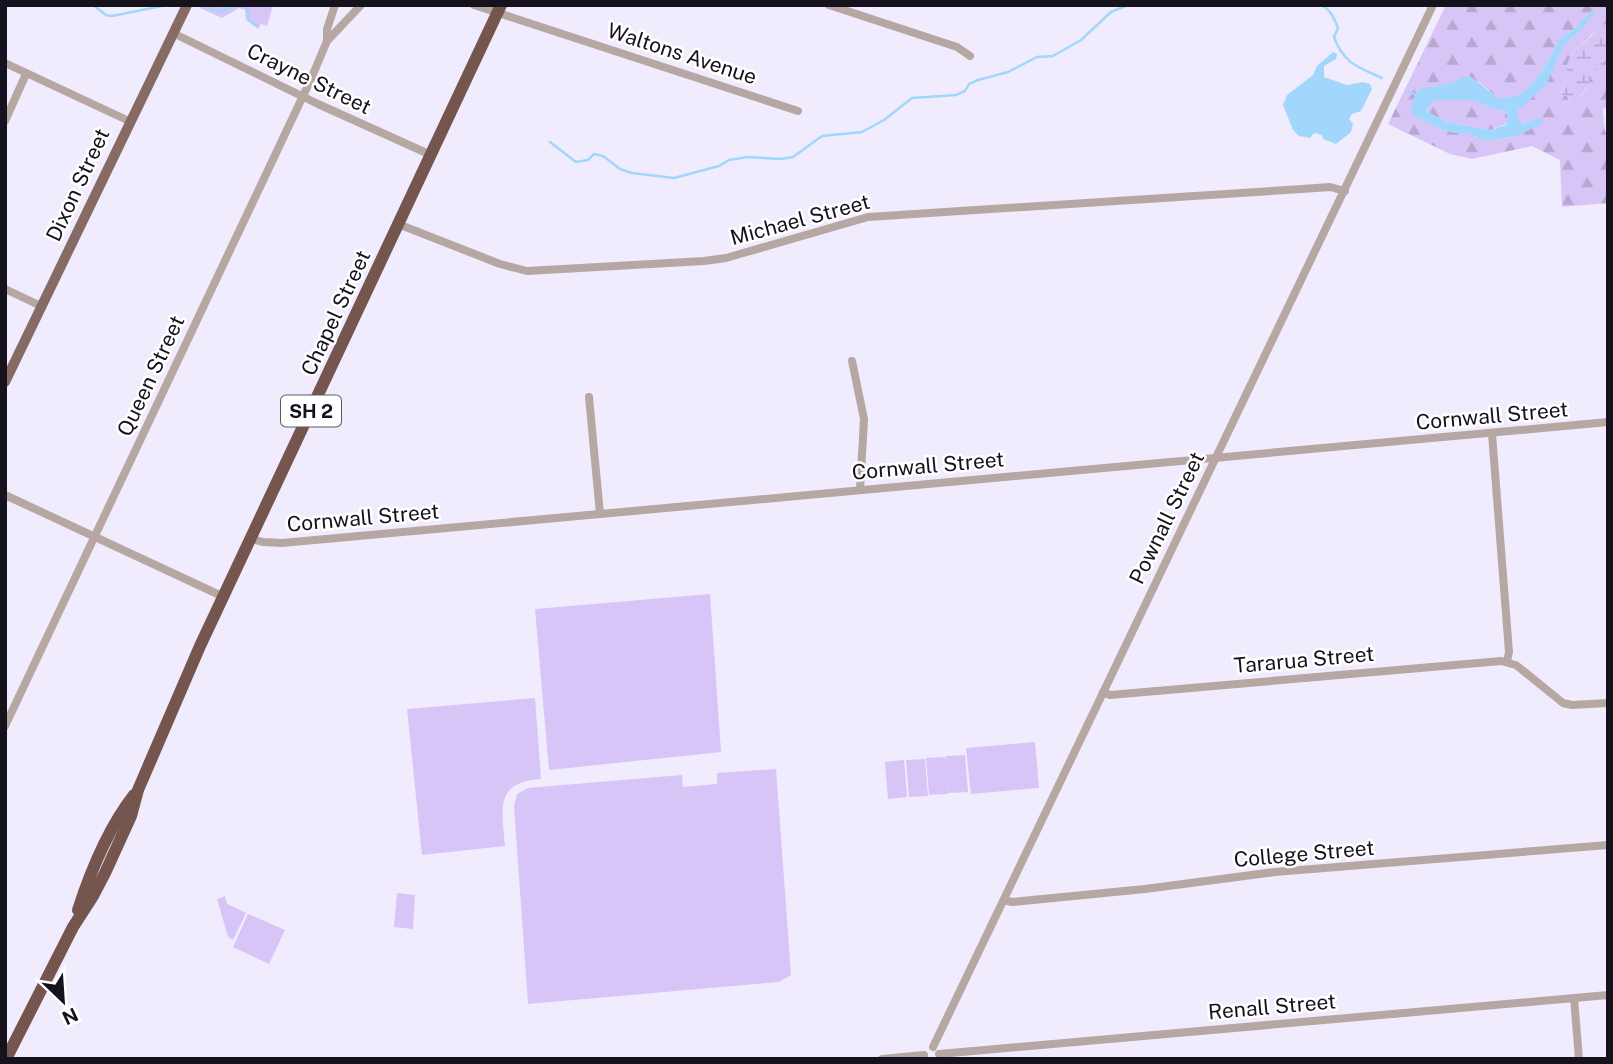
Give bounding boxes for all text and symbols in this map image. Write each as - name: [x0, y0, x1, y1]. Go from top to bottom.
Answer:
- street label: Waltons Avenue: [604, 18, 760, 89]
- street label: Crayne Street: [243, 38, 375, 119]
- street label: Dixon Street: [41, 124, 115, 245]
- street label: Michael Street: [727, 189, 872, 250]
- street label: Chapel Street: [296, 246, 375, 379]
- street label: Queen Street: [112, 311, 189, 440]
- road number: SH 2: [281, 396, 341, 426]
- street label: Cornwall Street: [1415, 396, 1569, 435]
- street label: Cornwall Street: [851, 446, 1005, 485]
- street label: Pownall Street: [1124, 448, 1209, 588]
- street label: Cornwall Street: [286, 498, 440, 537]
- street label: Tararua Street: [1233, 641, 1375, 678]
- street label: College Street: [1233, 835, 1375, 872]
- north arrow: [28, 966, 98, 1036]
- street label: Renall Street: [1207, 988, 1337, 1025]
- text: N: [59, 1003, 82, 1030]

